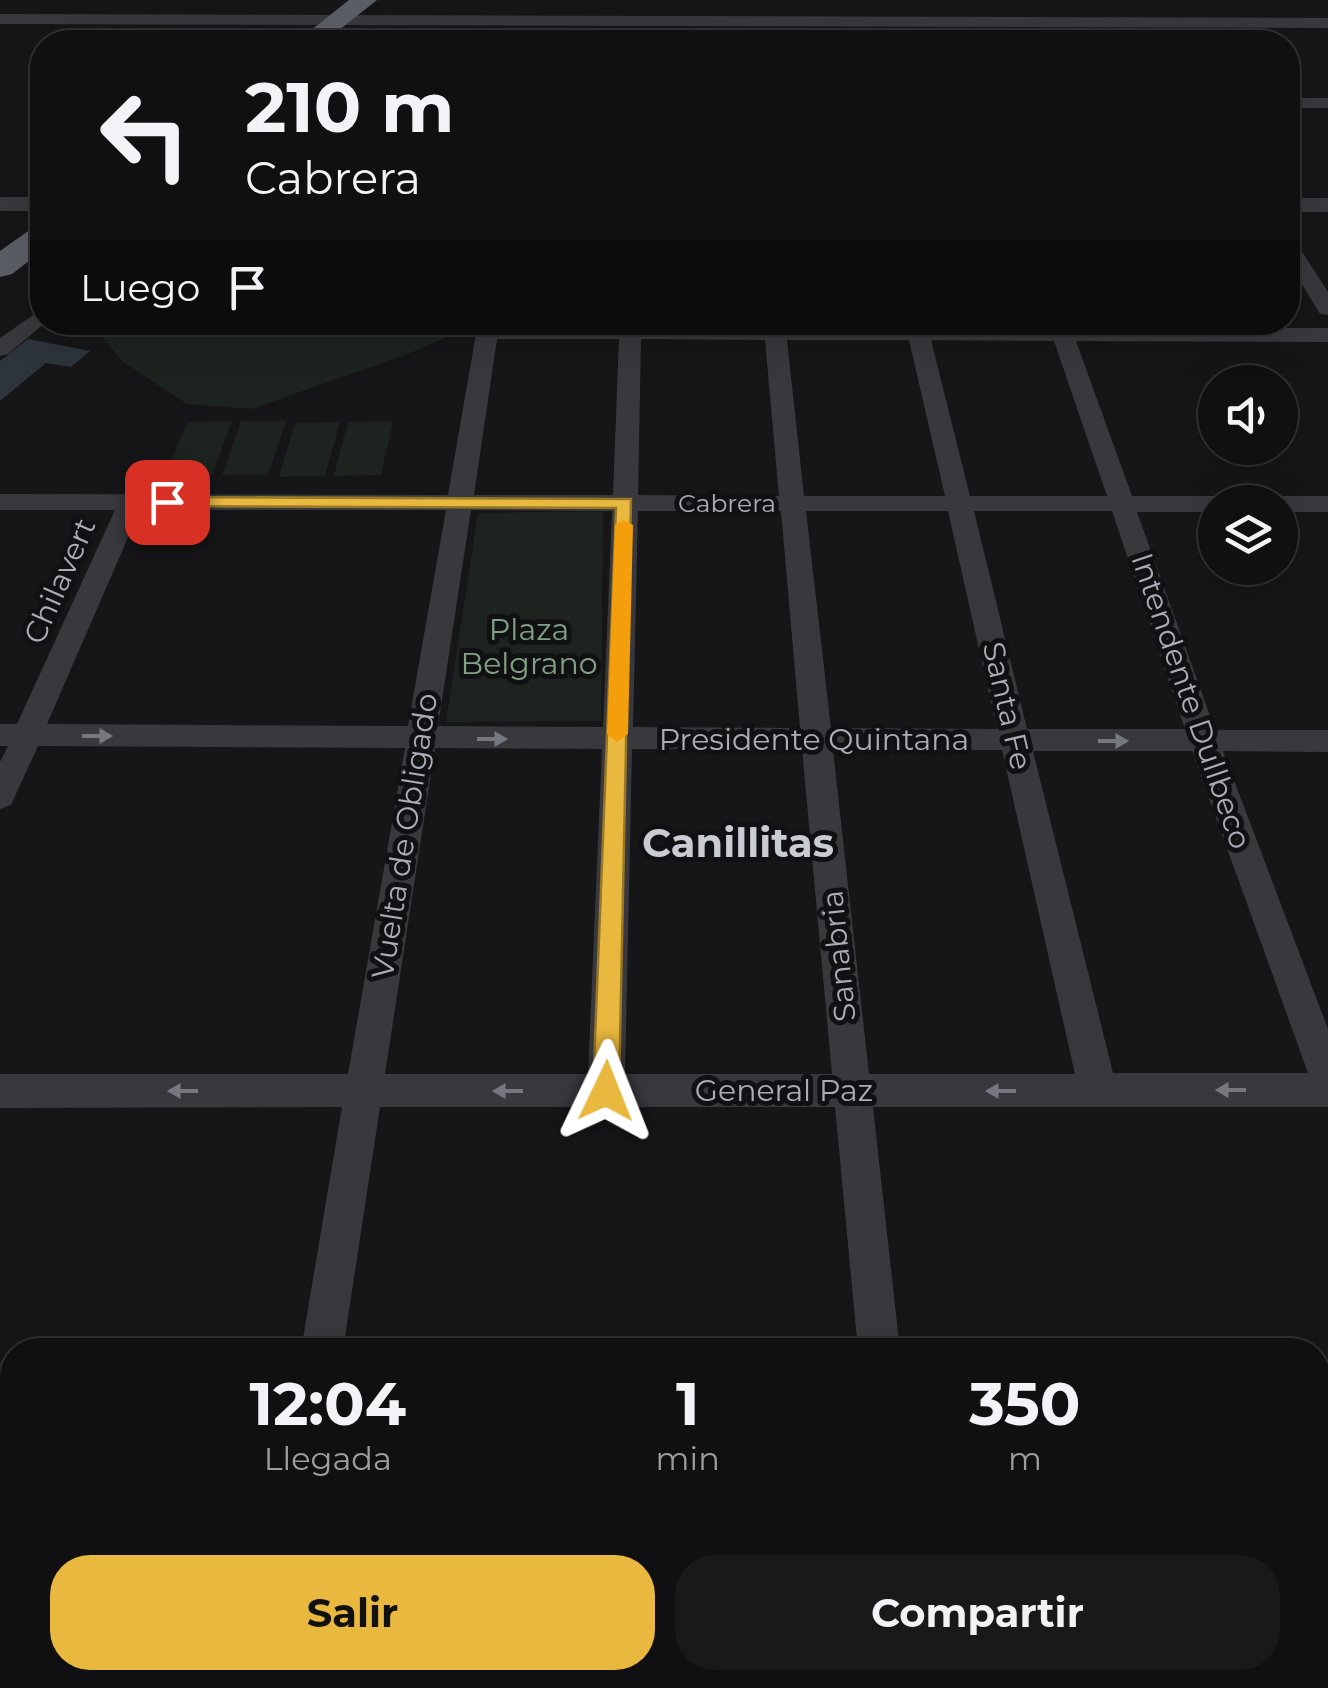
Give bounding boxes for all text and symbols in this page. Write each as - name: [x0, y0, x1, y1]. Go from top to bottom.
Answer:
- text: 210 m: [245, 64, 455, 150]
- icon: left: [80, 70, 210, 200]
- text: Cabrera: [245, 150, 421, 205]
- icon: arrive: [220, 260, 275, 315]
- text: Luego: [80, 264, 200, 311]
- map controls: [1198, 365, 1298, 585]
- button: sound: [1198, 365, 1298, 465]
- pin: [125, 460, 210, 545]
- icon: arrive: [140, 475, 195, 530]
- button: layers: [1198, 485, 1298, 585]
- street label: Cabrera: [678, 488, 776, 518]
- street label: Chilavert: [15, 512, 104, 649]
- street label: Intendente Dullbeco: [1123, 548, 1260, 854]
- park label: Plaza Belgrano: [461, 611, 597, 682]
- street label: Santa Fe: [975, 638, 1040, 773]
- street label: Vuelta de Obligado: [364, 690, 445, 981]
- street label: Presidente Quintana: [659, 721, 969, 758]
- one-way arrow: [82, 728, 114, 744]
- one-way arrow: [477, 731, 509, 747]
- one-way arrow: [1097, 733, 1129, 749]
- district label: Canillitas: [642, 818, 834, 867]
- street label: Sanabria: [813, 888, 864, 1024]
- position arrow: [554, 1039, 658, 1143]
- street label: General Paz: [695, 1072, 873, 1109]
- one-way arrow: [1214, 1082, 1246, 1098]
- one-way arrow: [167, 1083, 199, 1099]
- one-way arrow: [492, 1083, 524, 1099]
- one-way arrow: [984, 1083, 1016, 1099]
- text: 12:04: [249, 1367, 406, 1440]
- text: 1: [676, 1367, 699, 1440]
- text: 350: [969, 1367, 1081, 1440]
- text: Llegada: [264, 1439, 392, 1478]
- text: min: [656, 1439, 720, 1478]
- text: m: [1008, 1439, 1042, 1478]
- button: Salir: [50, 1555, 655, 1670]
- button: Compartir: [675, 1555, 1280, 1670]

